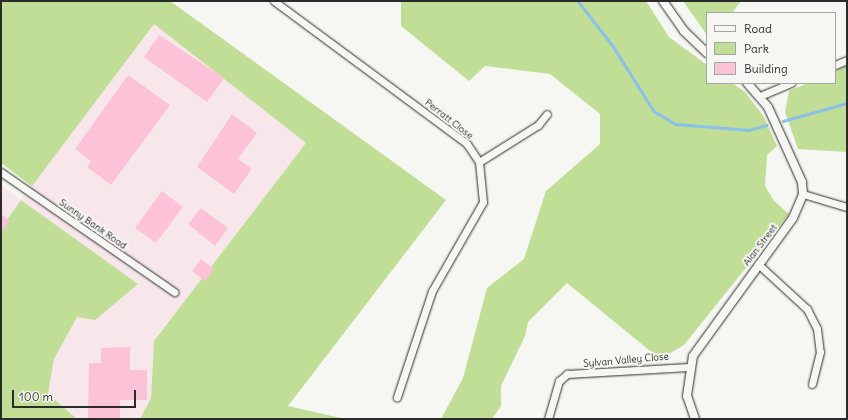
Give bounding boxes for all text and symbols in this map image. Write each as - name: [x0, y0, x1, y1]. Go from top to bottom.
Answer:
- legend: [706, 12, 836, 84]
- text: Road: [744, 21, 772, 36]
- text: Park: [744, 41, 769, 56]
- text: Building: [744, 61, 788, 76]
- street label: Perratt Close: [422, 96, 476, 142]
- street label: Sunny Bank Road: [57, 196, 129, 252]
- street label: Alan Street: [740, 222, 780, 268]
- street label: Sylvan Valley Close: [583, 350, 669, 370]
- scale bar: [14, 382, 138, 408]
- text: 100 m: [19, 389, 53, 404]

